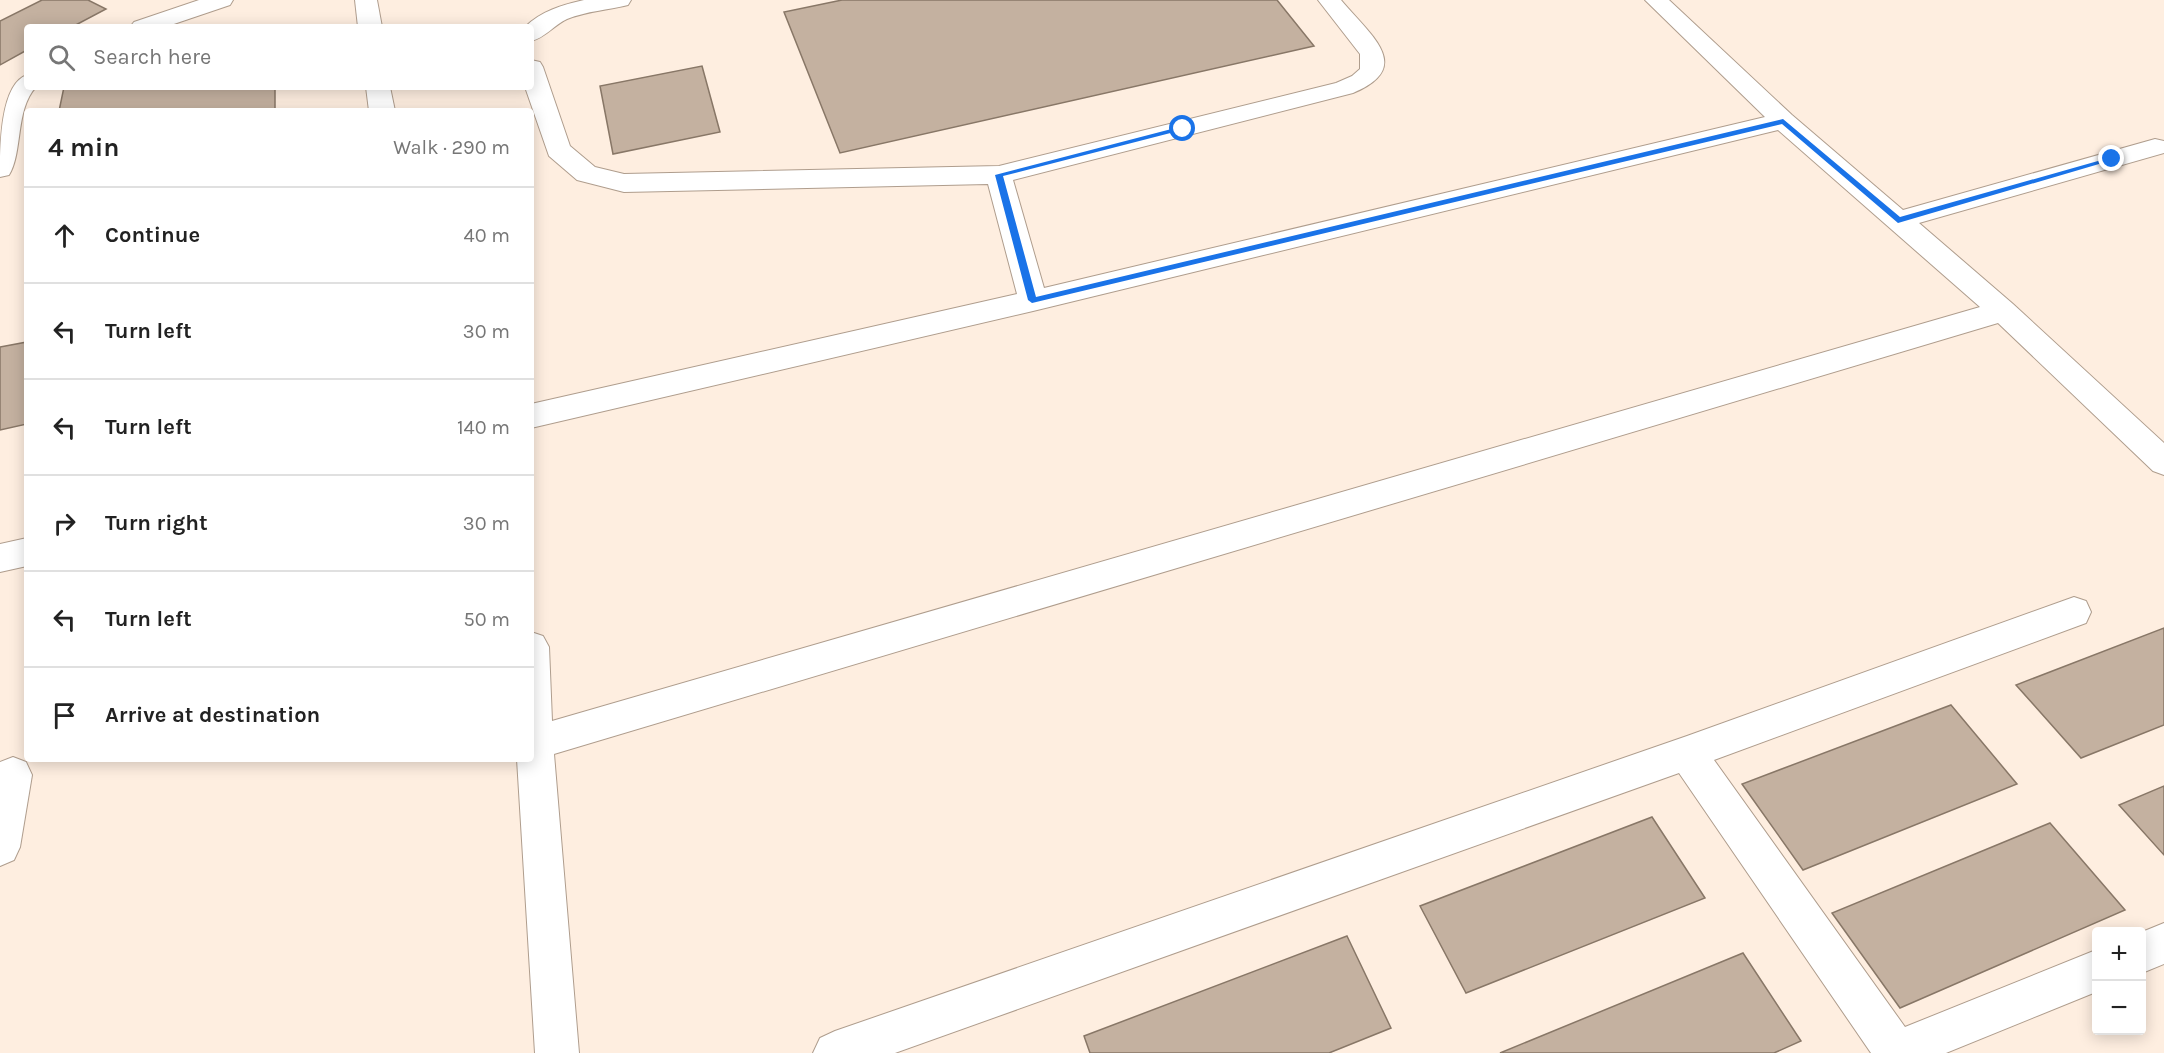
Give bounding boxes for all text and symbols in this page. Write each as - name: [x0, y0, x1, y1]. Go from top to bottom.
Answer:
- search box: [24, 24, 534, 90]
- icon: search: [45, 41, 78, 74]
- text: Search here: [93, 44, 211, 70]
- route start: [1169, 115, 1195, 141]
- text: 4 min: [48, 132, 119, 163]
- text: Walk · 290 m: [393, 136, 510, 159]
- route end: [2098, 145, 2124, 171]
- icon: ahead: [48, 219, 81, 252]
- text: Continue: [105, 222, 200, 248]
- text: 40 m: [464, 224, 510, 247]
- icon: left: [48, 315, 81, 348]
- text: Turn left: [105, 318, 192, 344]
- text: 30 m: [463, 320, 510, 343]
- icon: left: [48, 411, 81, 444]
- text: Turn left: [105, 414, 192, 440]
- text: 140 m: [457, 416, 510, 439]
- icon: right: [48, 507, 81, 540]
- text: Turn right: [105, 510, 208, 536]
- text: 30 m: [463, 512, 510, 535]
- icon: left: [48, 603, 81, 636]
- text: Turn left: [105, 606, 192, 632]
- text: 50 m: [463, 608, 510, 631]
- icon: arrive: [48, 699, 81, 732]
- text: Arrive at destination: [105, 702, 320, 728]
- map controls: [2092, 927, 2146, 1035]
- button: +: [2092, 927, 2146, 981]
- button: −: [2092, 981, 2146, 1035]

